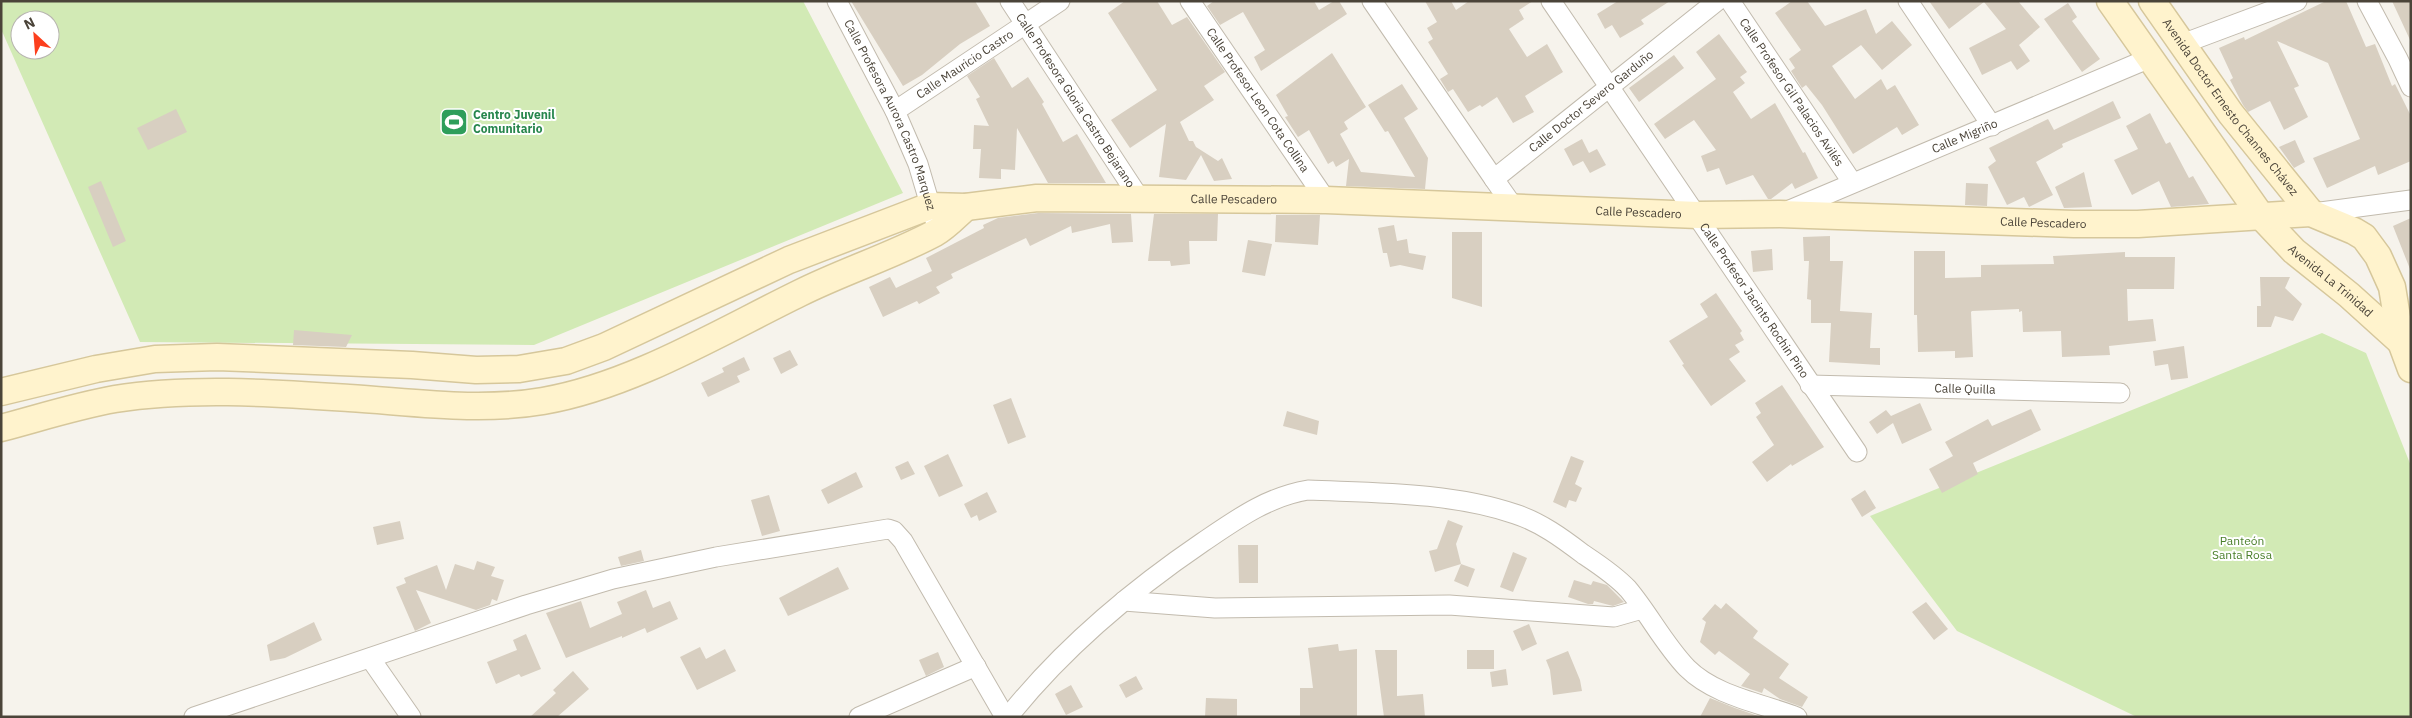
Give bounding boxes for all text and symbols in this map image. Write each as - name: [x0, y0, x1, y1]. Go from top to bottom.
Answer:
- north arrow: [10, 10, 60, 60]
- street label: Calle Profesora Gloria Castro Bejarano: [1013, 10, 1139, 191]
- text: N: [21, 13, 38, 34]
- street label: Calle Profesor Gil Palacios Avilés: [1737, 15, 1847, 169]
- street label: Avenida Doctor Ernesto Channes Chávez: [2160, 15, 2302, 199]
- street label: Calle Profesora Aurora Castro Marquez: [841, 17, 939, 212]
- street label: Calle Profesor Leon Cota Collina: [1203, 25, 1313, 175]
- street label: Calle Mauricio Castro: [913, 26, 1016, 102]
- street label: Calle Doctor Severo Garduño: [1526, 47, 1656, 155]
- sports icon: Centro Juvenil Comunitario: [439, 107, 469, 137]
- place label: Centro Juvenil Comunitario: [473, 107, 555, 136]
- street label: Calle Migriño: [1929, 115, 2000, 156]
- street label: Calle Pescadero: [1191, 191, 1277, 207]
- street label: Calle Pescadero: [1595, 203, 1682, 221]
- street label: Calle Pescadero: [2000, 213, 2087, 231]
- street label: Calle Profesor Jacinto Rochin Pino: [1697, 220, 1813, 381]
- street label: Avenida La Trinidad: [2285, 242, 2376, 320]
- street label: Calle Quilla: [1934, 380, 1996, 397]
- park label: Panteón Santa Rosa: [2212, 533, 2273, 562]

